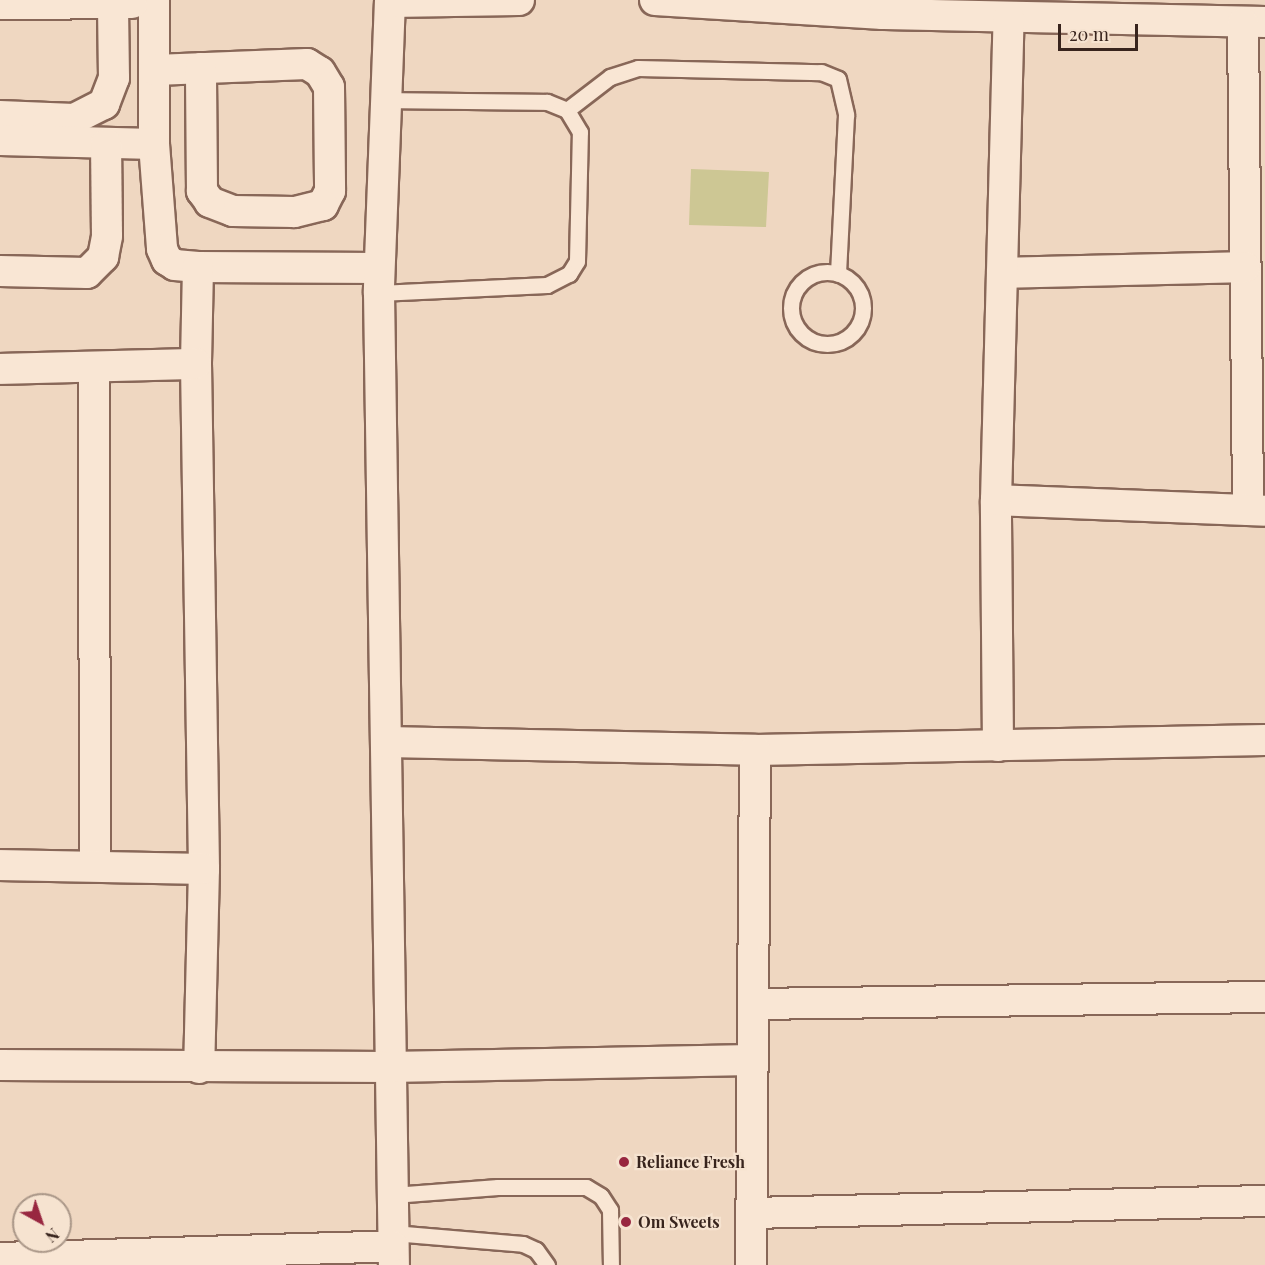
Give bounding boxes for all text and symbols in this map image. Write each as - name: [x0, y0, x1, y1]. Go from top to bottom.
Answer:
- scale bar: [1061, 12, 1140, 50]
- text: 20 m: [1069, 22, 1109, 46]
- place label: Reliance Fresh: [636, 1152, 745, 1172]
- marker: Reliance Fresh: [617, 1155, 631, 1169]
- north arrow: [12, 1193, 72, 1253]
- place label: Om Sweets: [638, 1212, 720, 1232]
- marker: Om Sweets: [619, 1215, 633, 1229]
- text: N: [41, 1224, 64, 1247]

